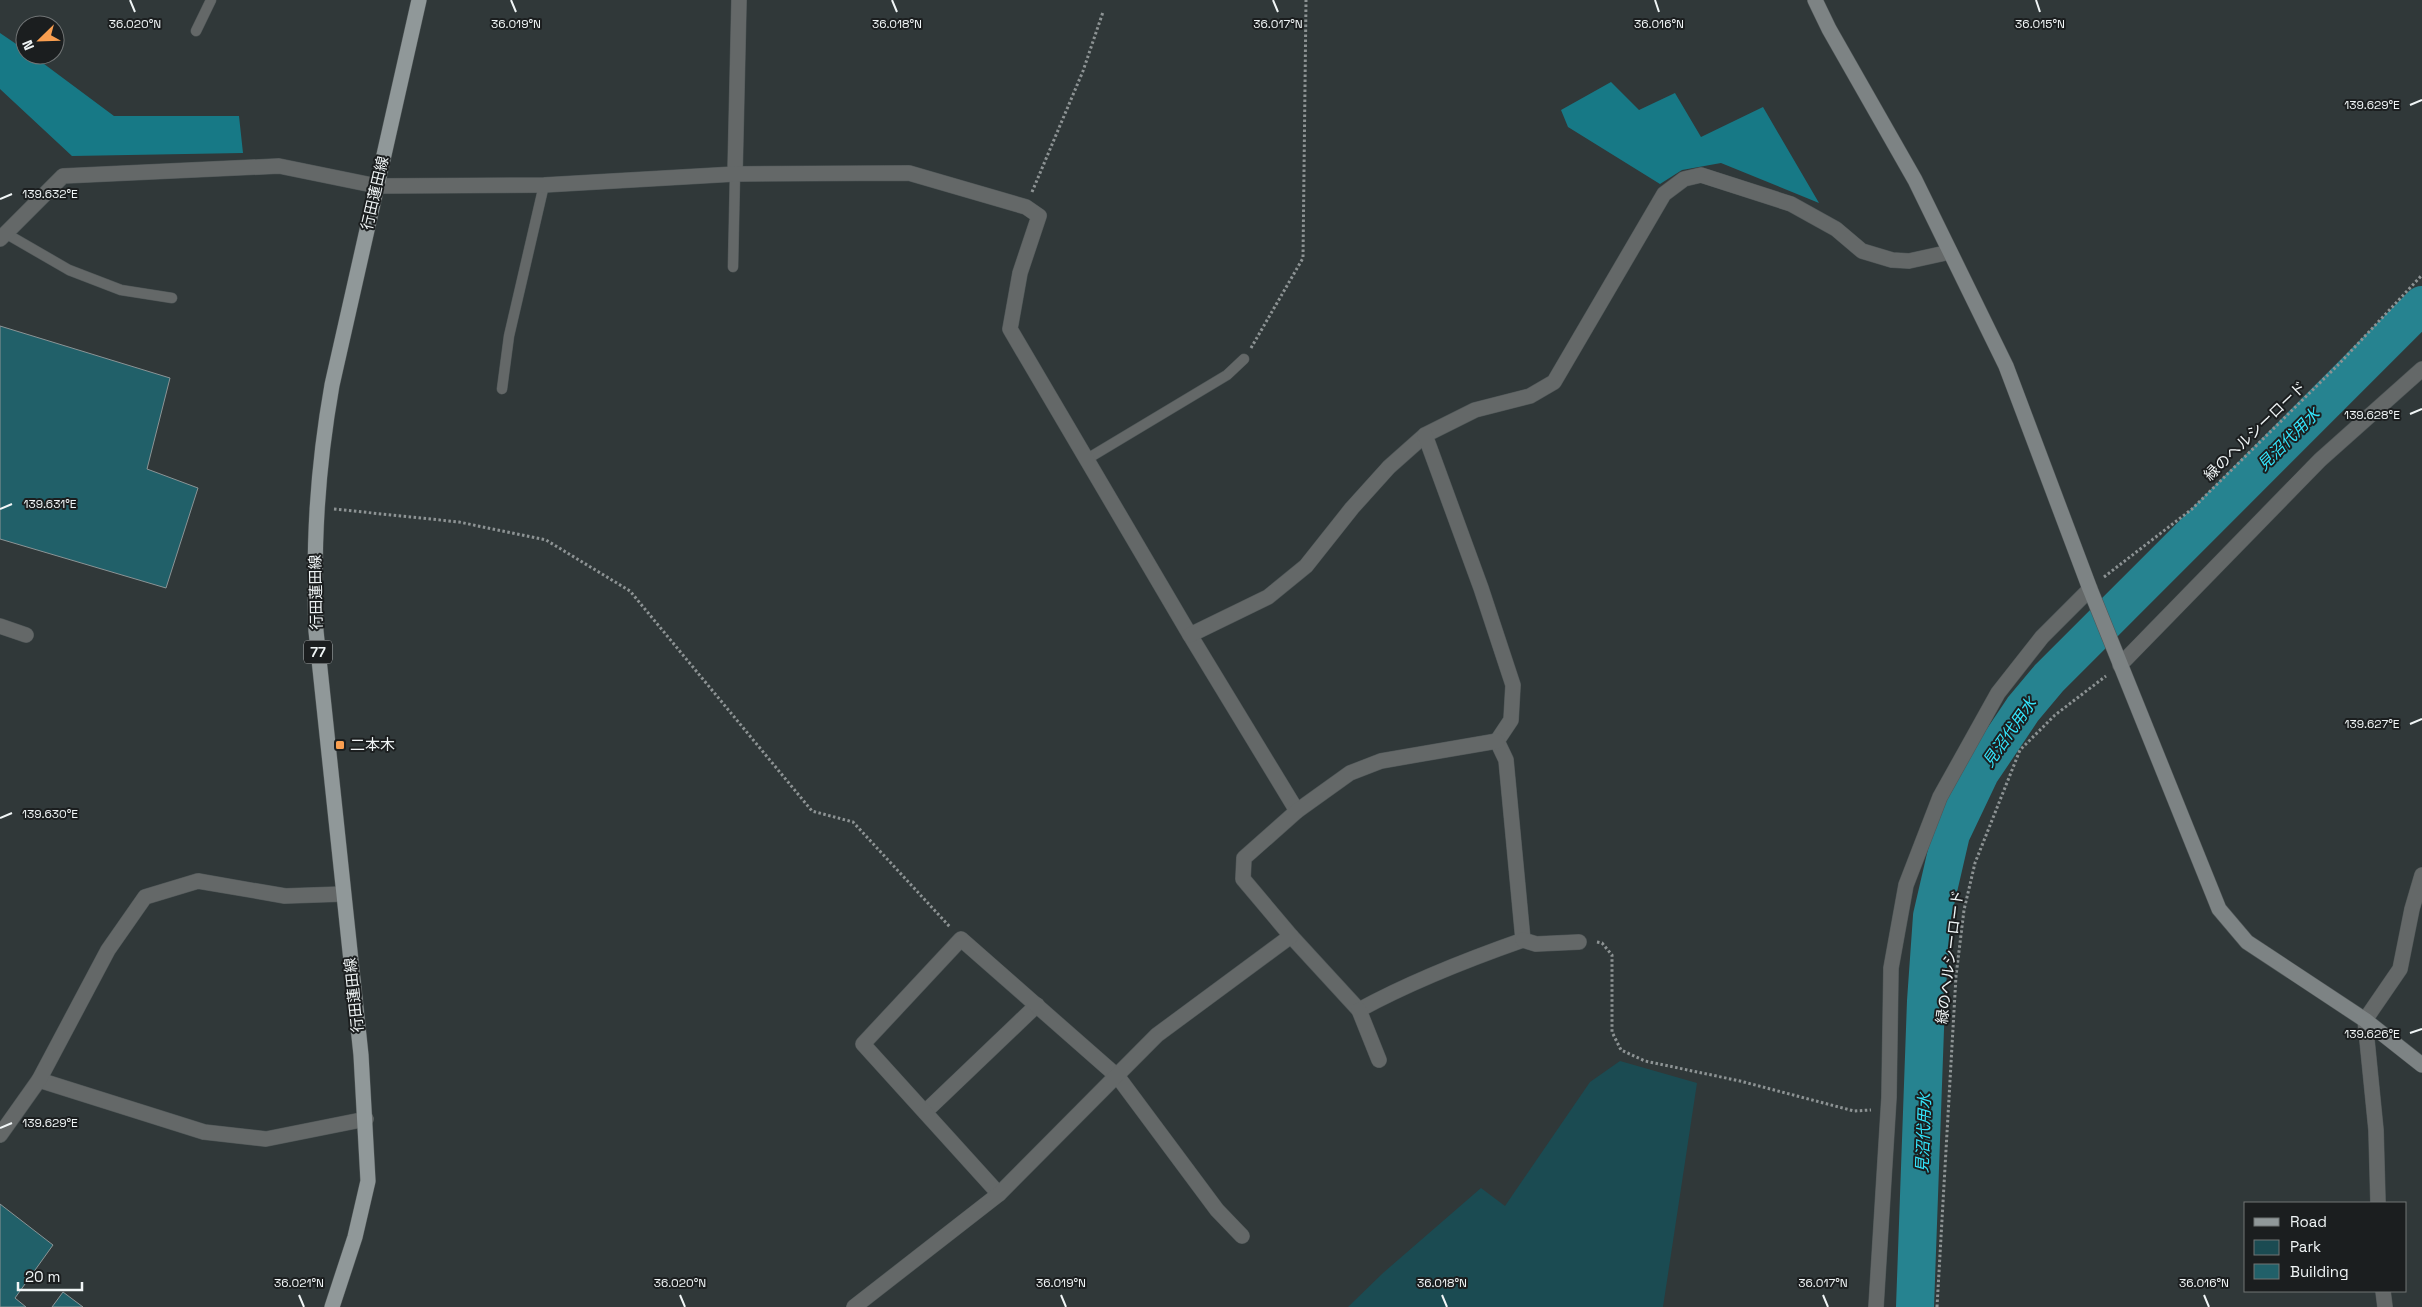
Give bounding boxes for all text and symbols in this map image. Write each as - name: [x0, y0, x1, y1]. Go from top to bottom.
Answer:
- north arrow: [15, 15, 65, 65]
- text: 36.020°N: [109, 16, 161, 32]
- text: 36.019°N: [491, 16, 541, 32]
- text: 36.018°N: [872, 16, 922, 32]
- text: 36.017°N: [1253, 16, 1303, 32]
- text: 36.016°N: [1634, 16, 1684, 32]
- text: 36.015°N: [2015, 16, 2065, 32]
- text: N: [18, 37, 38, 53]
- text: 139.629°E: [2344, 97, 2400, 113]
- street label: 行田蓮田線: [357, 154, 392, 232]
- text: 139.632°E: [22, 186, 78, 202]
- street label: 緑のヘルシーロード: [2199, 377, 2310, 484]
- water label: 見沼代用水: [2253, 402, 2325, 475]
- text: 139.628°E: [2344, 407, 2400, 423]
- text: 139.631°E: [23, 496, 77, 512]
- street label: 行田蓮田線: [305, 554, 326, 630]
- road number: 77: [304, 640, 332, 664]
- water label: 見沼代用水: [1978, 692, 2042, 771]
- text: 139.627°E: [2345, 716, 2400, 732]
- place label: 二本木: [350, 735, 395, 754]
- marker: 二本木: [334, 739, 346, 751]
- text: 139.630°E: [22, 806, 78, 822]
- street label: 緑のヘルシーロード: [1932, 889, 1967, 1025]
- street label: 行田蓮田線: [340, 957, 367, 1033]
- text: 139.626°E: [2344, 1026, 2400, 1042]
- water label: 見沼代用水: [1912, 1091, 1935, 1173]
- text: 139.629°E: [22, 1115, 78, 1131]
- legend: [2244, 1202, 2407, 1292]
- text: Road: [2290, 1212, 2327, 1231]
- text: Park: [2290, 1237, 2321, 1256]
- scale bar: [18, 1260, 81, 1292]
- text: Building: [2290, 1262, 2349, 1281]
- text: 20 m: [25, 1267, 60, 1286]
- text: 36.021°N: [274, 1275, 324, 1291]
- text: 36.020°N: [654, 1275, 706, 1291]
- text: 36.019°N: [1036, 1275, 1086, 1291]
- text: 36.018°N: [1417, 1275, 1467, 1291]
- text: 36.017°N: [1798, 1275, 1848, 1291]
- text: 36.016°N: [2179, 1275, 2229, 1291]

